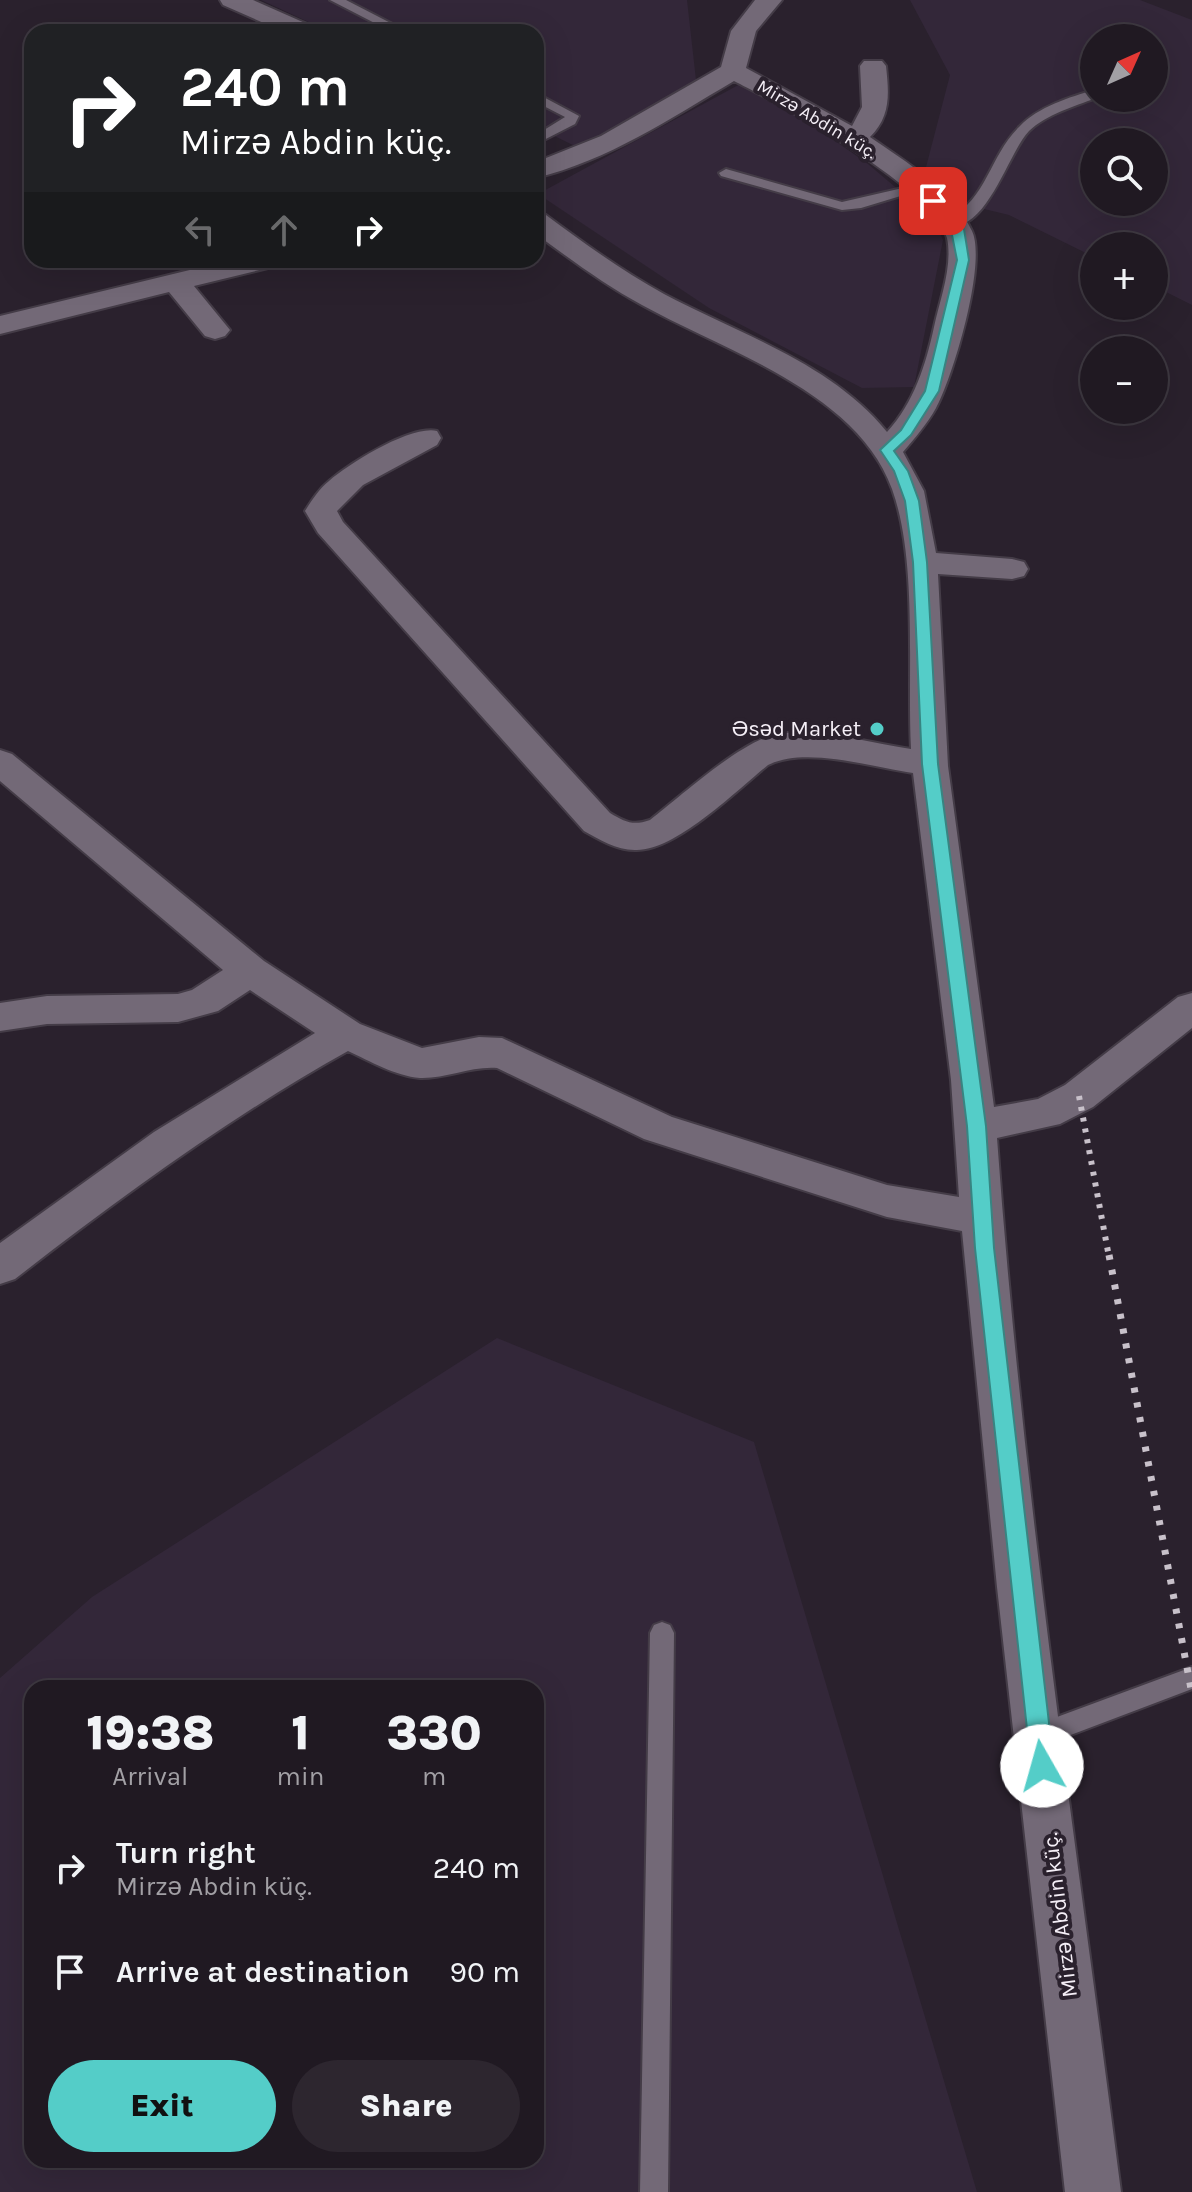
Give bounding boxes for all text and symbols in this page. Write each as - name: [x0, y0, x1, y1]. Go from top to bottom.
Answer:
- north arrow: [1080, 24, 1168, 112]
- map controls: [1080, 24, 1168, 424]
- text: 240 m: [180, 54, 350, 119]
- icon: right: [48, 56, 152, 160]
- street label: Mirzə Abdin küç.: [753, 75, 881, 163]
- text: Mirzə Abdin küç.: [180, 121, 451, 163]
- button: search: [1080, 128, 1168, 216]
- pin: [899, 167, 967, 235]
- icon: arrive: [911, 179, 955, 223]
- icon: left: [178, 208, 222, 252]
- icon: ahead: [262, 208, 306, 252]
- icon: right: [346, 208, 390, 252]
- button: +: [1080, 232, 1168, 320]
- button: −: [1080, 336, 1168, 424]
- place label: Əsəd Market: [732, 716, 861, 742]
- marker: Əsəd Market: [868, 720, 886, 738]
- text: 19:38: [86, 1705, 214, 1761]
- text: 1: [291, 1705, 310, 1761]
- text: 330: [387, 1705, 482, 1761]
- position arrow: [1000, 1724, 1084, 1808]
- text: Arrival: [112, 1761, 188, 1792]
- text: min: [277, 1761, 324, 1792]
- text: m: [422, 1761, 446, 1792]
- street label: Mirzə Abdin küç.: [1037, 1831, 1083, 1999]
- text: Turn right: [116, 1835, 256, 1871]
- icon: right: [48, 1846, 92, 1890]
- text: 240 m: [433, 1850, 520, 1886]
- text: Mirzə Abdin küç.: [116, 1871, 312, 1902]
- icon: arrive: [48, 1950, 92, 1994]
- text: Arrive at destination: [116, 1954, 410, 1990]
- text: 90 m: [450, 1954, 520, 1990]
- button: Exit: [48, 2060, 276, 2152]
- button: Share: [292, 2060, 520, 2152]

